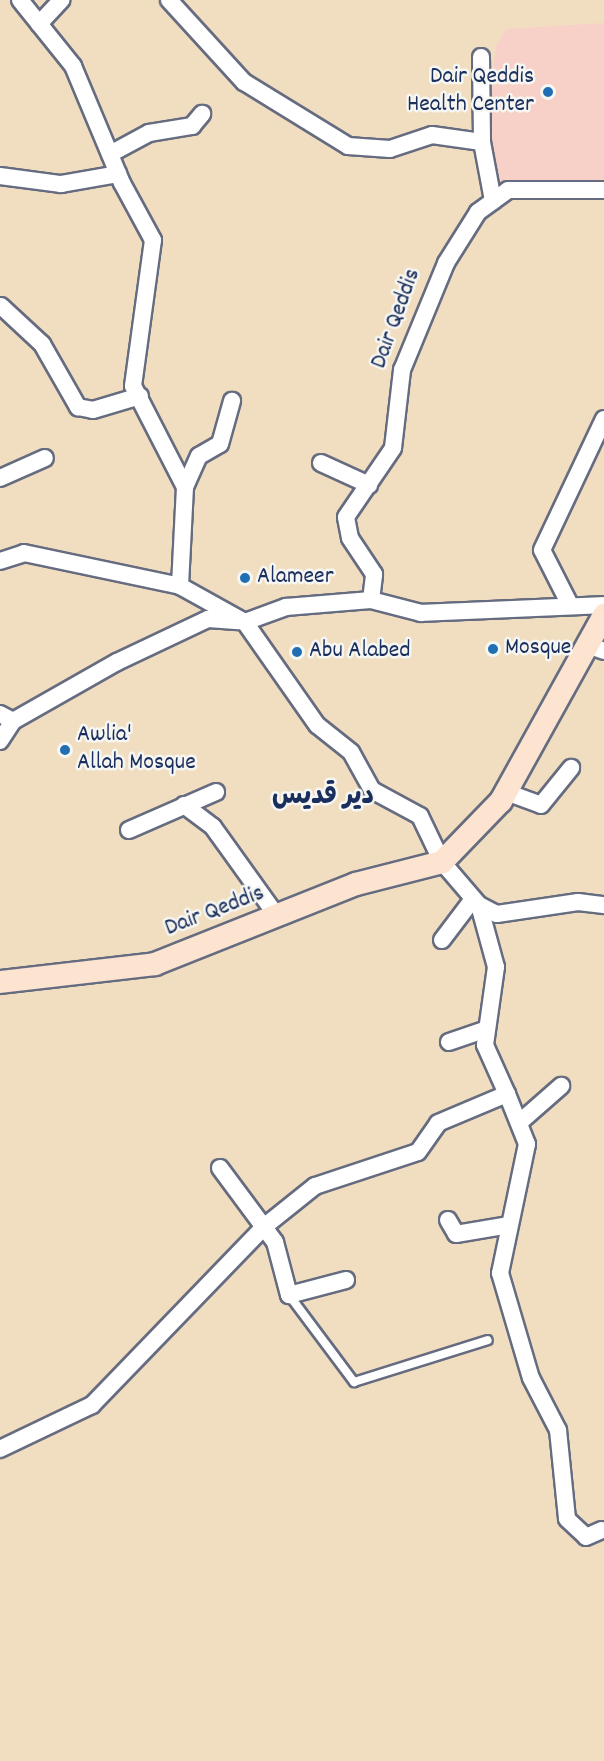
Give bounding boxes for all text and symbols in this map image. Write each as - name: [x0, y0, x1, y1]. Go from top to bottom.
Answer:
- place label: Dair Qeddis Health Center: [407, 64, 534, 120]
- marker: Dair Qeddis Health Center: [539, 83, 557, 101]
- street label: Dair Qeddis: [366, 265, 428, 373]
- place label: Alameer: [257, 564, 334, 592]
- marker: Alameer: [238, 571, 252, 585]
- place label: Mosque: [505, 635, 571, 663]
- place label: Abu Alabed: [309, 638, 411, 666]
- marker: Mosque: [486, 642, 500, 656]
- marker: Abu Alabed: [290, 645, 304, 659]
- place label: Awlia' Allah Mosque: [77, 722, 196, 778]
- marker: Awlia' Allah Mosque: [58, 743, 72, 757]
- district label: دير قديس: [272, 782, 374, 814]
- street label: Dair Qeddis: [161, 880, 269, 944]

